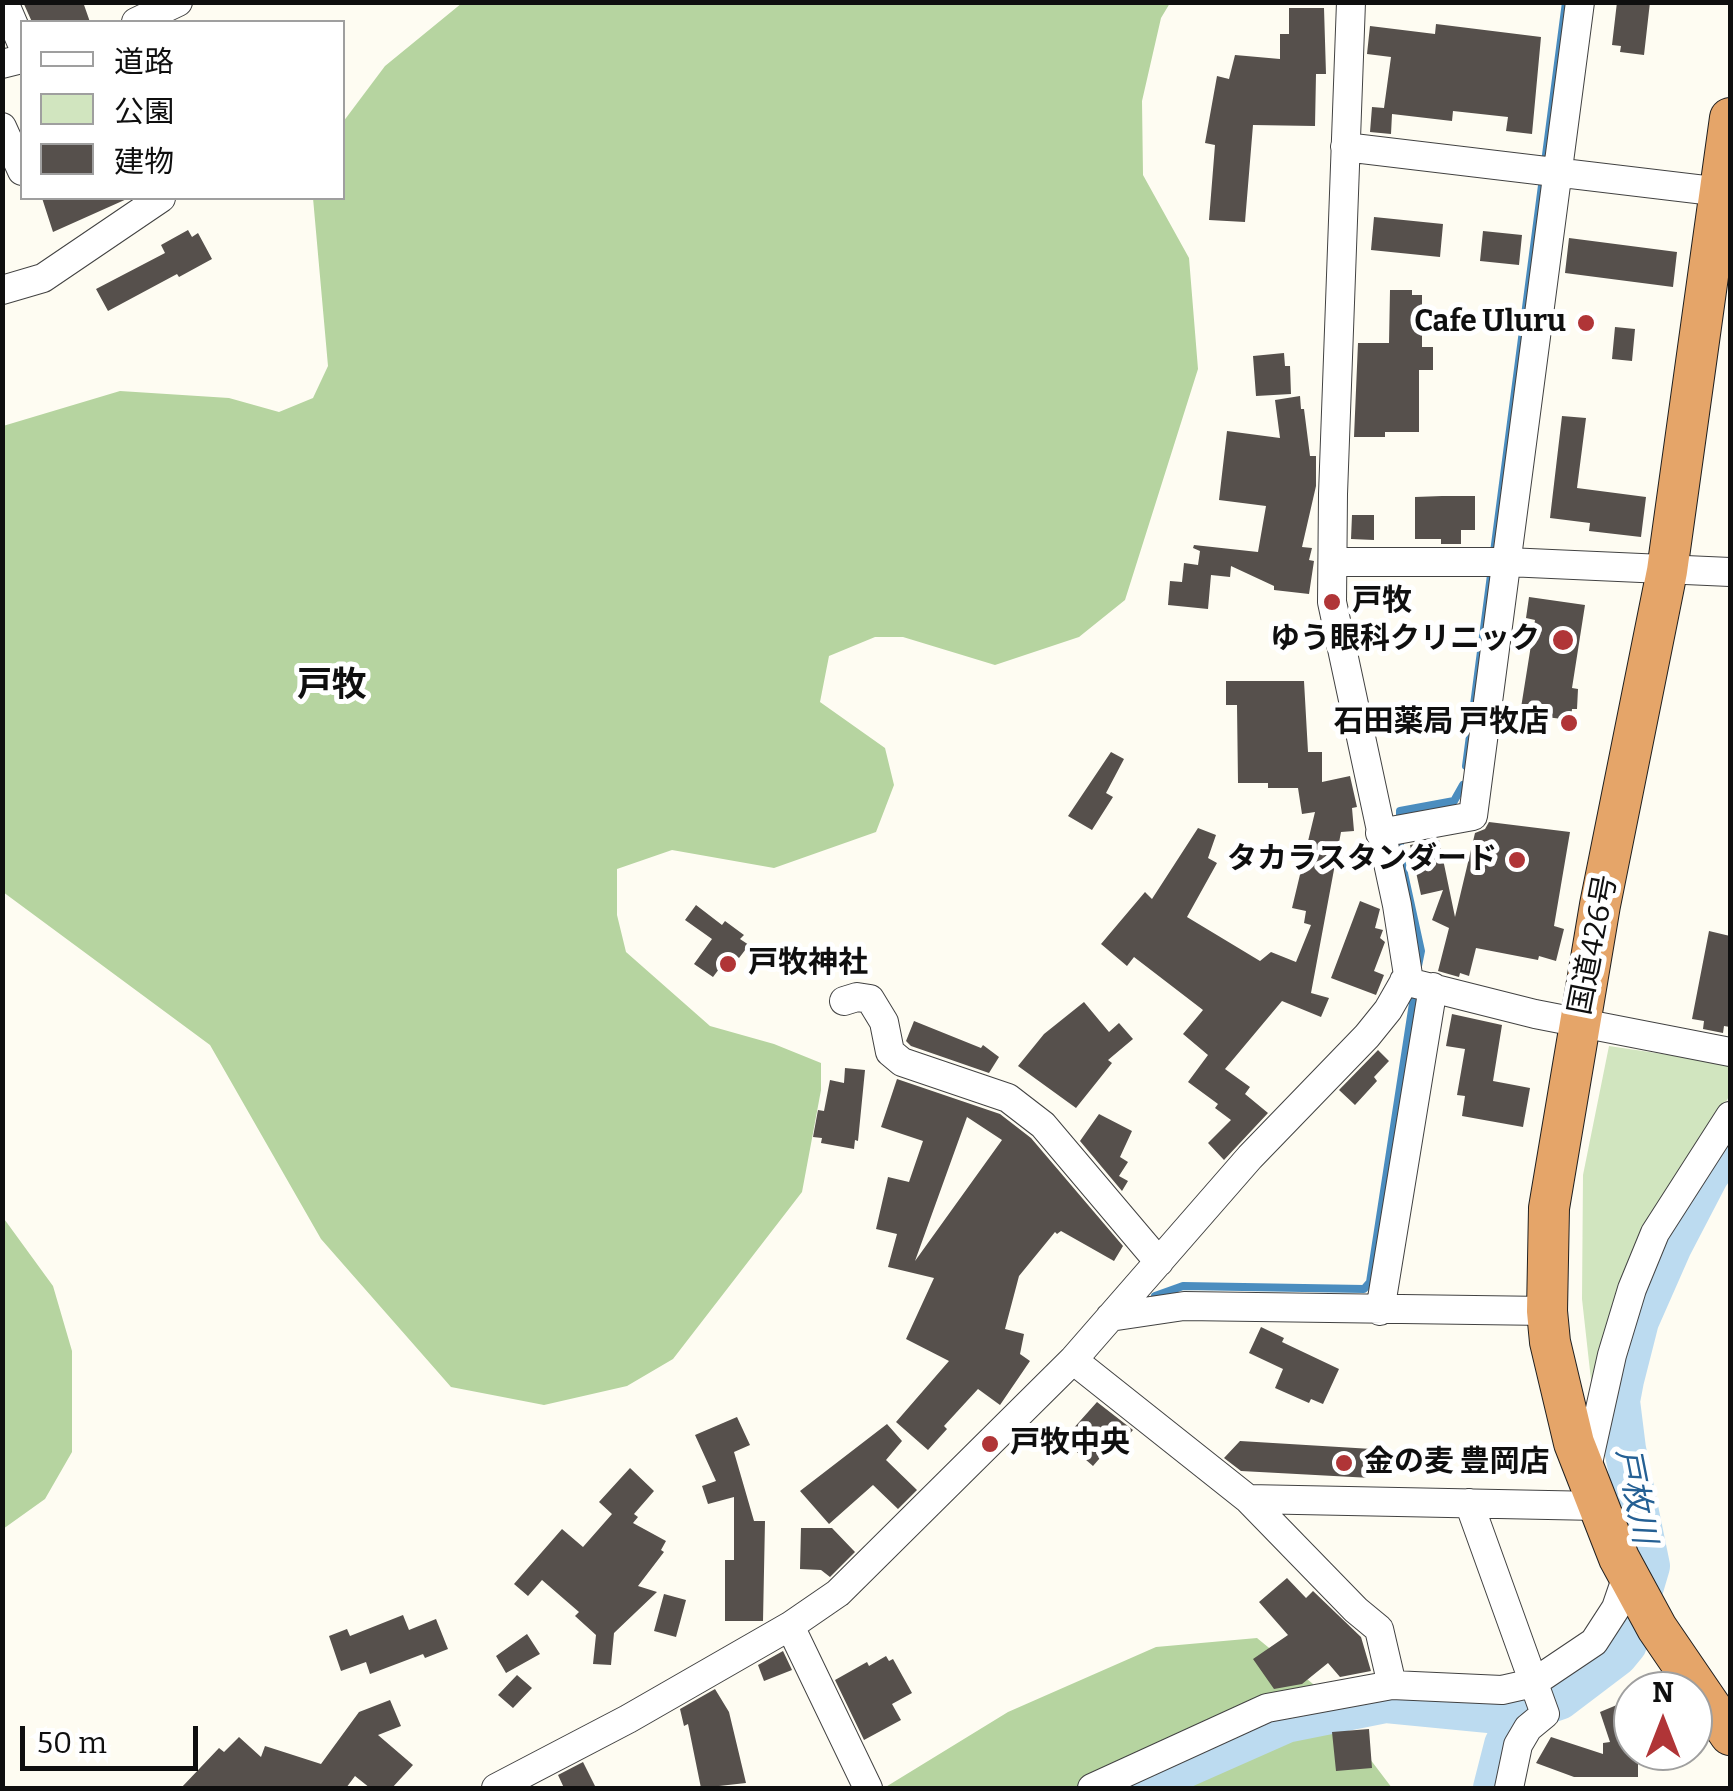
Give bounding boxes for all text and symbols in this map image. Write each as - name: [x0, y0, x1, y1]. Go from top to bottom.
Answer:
- legend: [20, 20, 345, 200]
- text: 道路: [114, 44, 174, 80]
- text: 公園: [114, 94, 174, 130]
- text: 建物: [114, 144, 174, 180]
- place label: Cafe Uluru: [1414, 305, 1566, 341]
- marker: Cafe Uluru: [1575, 312, 1597, 334]
- place label: 戸牧: [1352, 584, 1412, 620]
- marker: 戸牧: [1321, 591, 1343, 613]
- place label: ゆう眼科クリニック: [1270, 622, 1540, 658]
- marker: ゆう眼科クリニック: [1550, 627, 1576, 653]
- district label: 戸牧: [297, 665, 367, 707]
- place label: 石田薬局 戸牧店: [1334, 705, 1549, 741]
- marker: 石田薬局 戸牧店: [1558, 712, 1580, 734]
- place label: タカラスタンダード: [1227, 842, 1497, 878]
- marker: タカラスタンダード: [1506, 849, 1528, 871]
- street label: 国道426号: [1563, 872, 1625, 1018]
- place label: 戸牧神社: [748, 946, 868, 982]
- marker: 戸牧神社: [717, 953, 739, 975]
- place label: 戸牧中央: [1010, 1426, 1130, 1462]
- marker: 戸牧中央: [979, 1433, 1001, 1455]
- place label: 金の麦 豊岡店: [1364, 1445, 1549, 1481]
- water label: 戸枚川: [1607, 1445, 1663, 1547]
- marker: 金の麦 豊岡店: [1333, 1452, 1355, 1474]
- north arrow: [1613, 1671, 1713, 1771]
- text: N: [1652, 1676, 1674, 1709]
- scale bar: [25, 1706, 202, 1768]
- text: 50 m: [37, 1725, 107, 1761]

